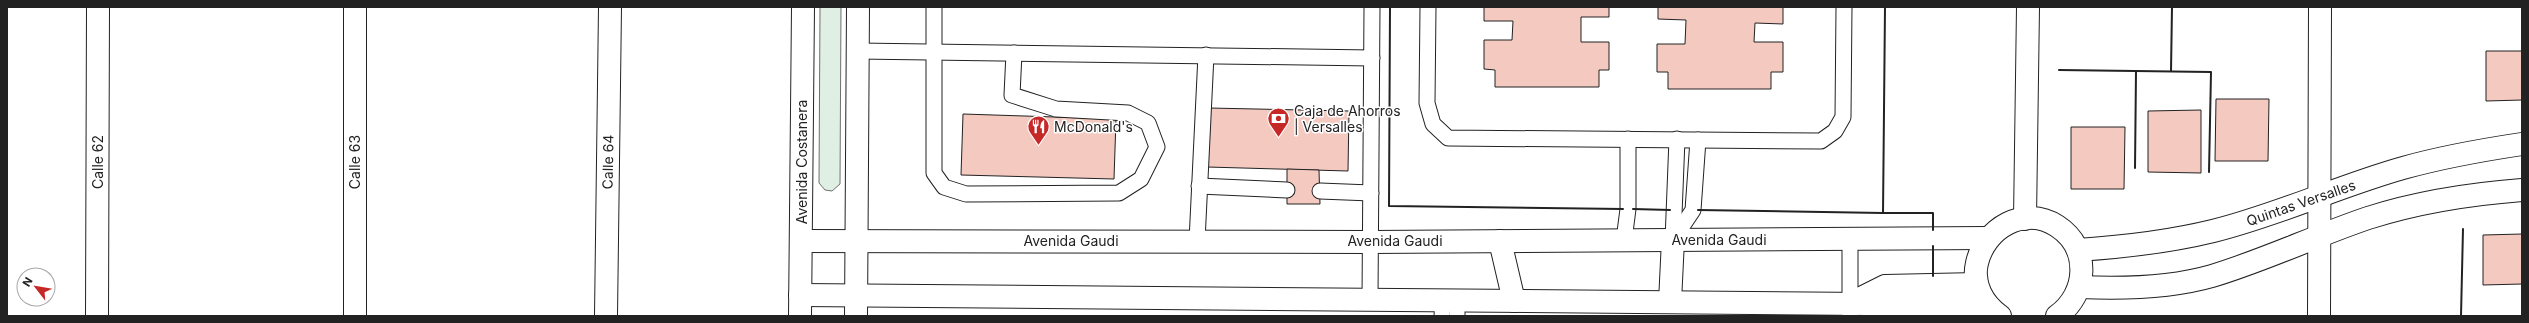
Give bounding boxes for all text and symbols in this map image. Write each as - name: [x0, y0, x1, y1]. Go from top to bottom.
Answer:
- street label: Avenida Costanera: [793, 100, 810, 224]
- place label: Caja de Ahorros | Versalles: [1294, 102, 1401, 135]
- bank icon: Caja de Ahorros | Versalles: [1265, 106, 1291, 139]
- restaurant icon: McDonald's: [1026, 114, 1052, 147]
- place label: McDonald's: [1054, 118, 1133, 135]
- street label: Calle 64: [599, 134, 616, 189]
- street label: Calle 62: [89, 135, 106, 189]
- street label: Calle 63: [346, 135, 363, 189]
- street label: Quintas Versalles: [2244, 176, 2358, 229]
- street label: Avenida Gaudi: [1671, 231, 1767, 248]
- street label: Avenida Gaudi: [1023, 232, 1119, 249]
- street label: Avenida Gaudi: [1347, 232, 1443, 249]
- north arrow: [16, 267, 56, 307]
- text: N: [19, 275, 36, 289]

